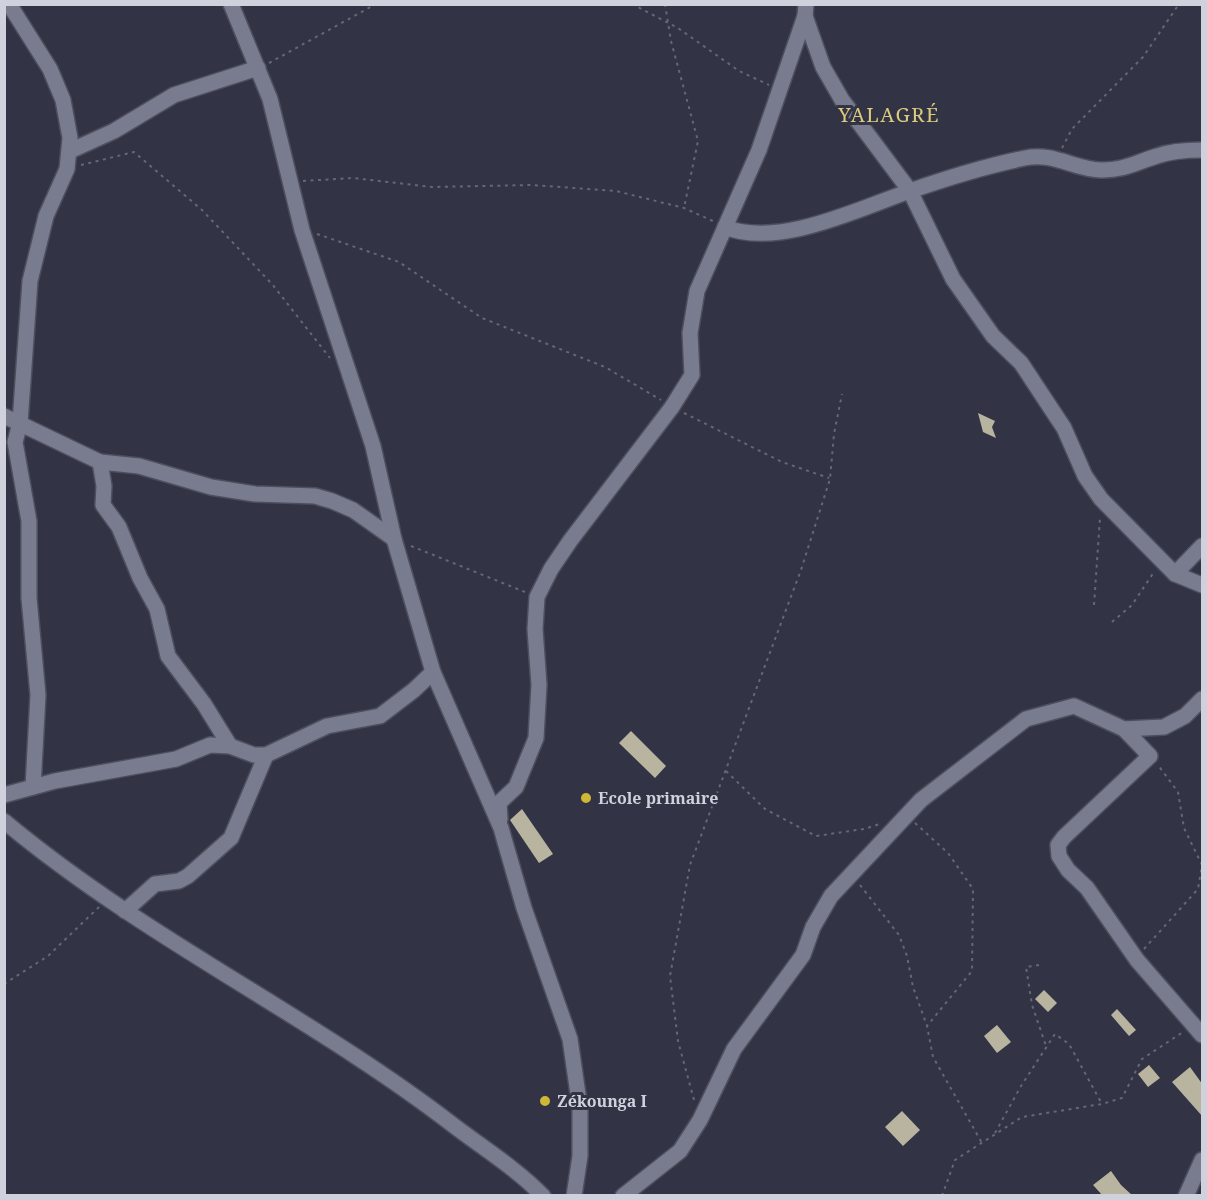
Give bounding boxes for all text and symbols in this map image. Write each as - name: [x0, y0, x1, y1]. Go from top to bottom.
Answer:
- district label: YALAGRÉ: [837, 101, 940, 128]
- place label: Ecole primaire: [598, 787, 719, 809]
- marker: Ecole primaire: [579, 791, 593, 805]
- place label: Zékounga I: [557, 1090, 647, 1112]
- marker: Zékounga I: [538, 1094, 552, 1108]

